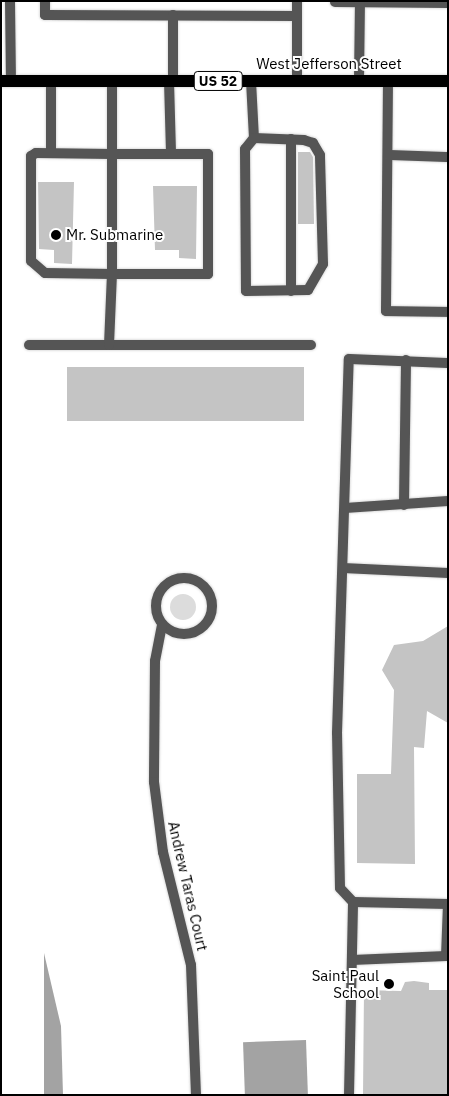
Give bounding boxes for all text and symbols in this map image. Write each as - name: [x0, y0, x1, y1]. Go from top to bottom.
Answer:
- street label: West Jefferson Street: [256, 55, 402, 73]
- road number: US 52: [193, 70, 243, 92]
- place label: Mr. Submarine: [66, 226, 163, 244]
- marker: Mr. Submarine: [50, 229, 62, 241]
- street label: Andrew Taras Court: [164, 819, 212, 953]
- place label: Saint Paul School: [312, 966, 379, 1001]
- marker: Saint Paul School: [383, 978, 395, 990]

